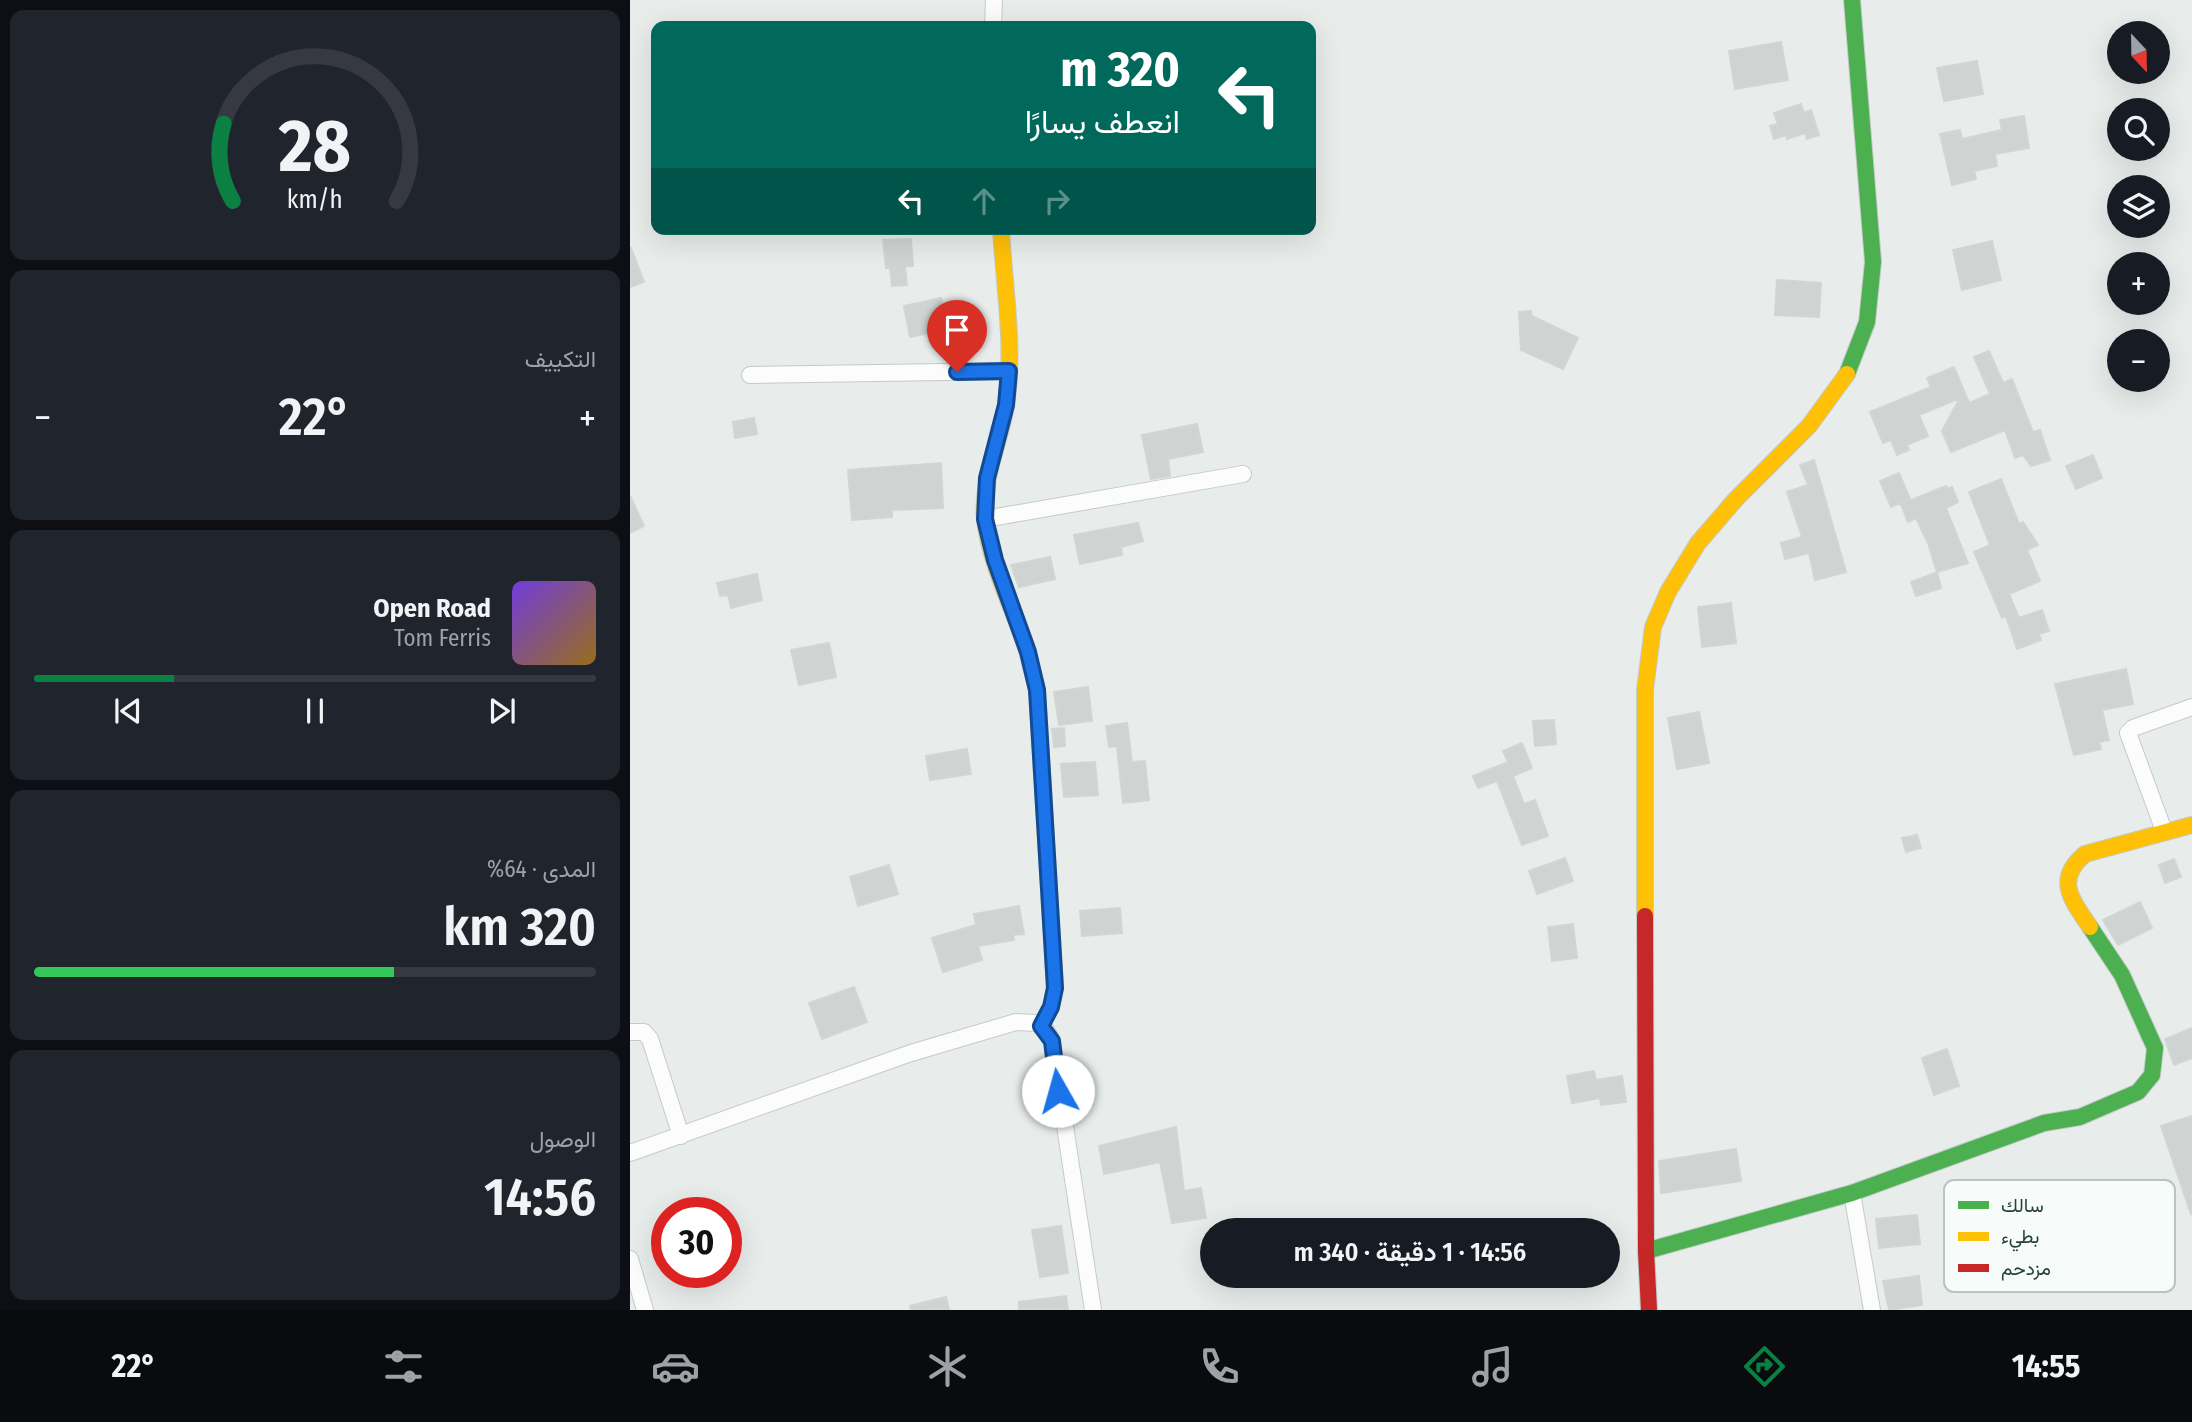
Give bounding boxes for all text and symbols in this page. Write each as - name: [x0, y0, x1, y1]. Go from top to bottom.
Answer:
- north arrow: [2107, 21, 2170, 84]
- map controls: [2107, 21, 2170, 392]
- text: 320 m: [1060, 40, 1180, 99]
- icon: left: [1204, 49, 1295, 140]
- button: search: [2107, 98, 2170, 161]
- text: 28: [278, 103, 351, 190]
- text: انعطف يسارًا: [1025, 103, 1180, 141]
- button: layers: [2107, 175, 2170, 238]
- icon: left: [892, 182, 930, 220]
- icon: ahead: [965, 182, 1003, 220]
- icon: right: [1038, 182, 1076, 220]
- text: km/h: [287, 185, 343, 215]
- button: +: [2107, 252, 2170, 315]
- pin: [927, 300, 987, 372]
- icon: arrive: [938, 311, 976, 349]
- button: −: [2107, 329, 2170, 392]
- text: التكييف: [525, 345, 596, 373]
- text: 22°: [279, 386, 351, 449]
- text: −: [34, 395, 51, 441]
- text: +: [579, 395, 596, 441]
- text: Open Road: [373, 593, 491, 624]
- text: Tom Ferris: [394, 624, 491, 652]
- icon: previous: [109, 692, 147, 730]
- icon: pause: [296, 692, 334, 730]
- icon: next: [483, 692, 521, 730]
- text: المدى · 64%: [487, 855, 596, 883]
- text: 320 km: [443, 896, 596, 959]
- position arrow: [1021, 1054, 1095, 1128]
- text: الوصول: [530, 1125, 596, 1153]
- text: 14:56: [484, 1166, 596, 1229]
- legend: [1944, 1180, 2175, 1292]
- text: سالك: [2001, 1194, 2044, 1217]
- speed limit sign: 30: [651, 1197, 742, 1288]
- text: بطيء: [2001, 1225, 2039, 1252]
- text: 14:56 · 1 دقيقة · 340 m: [1294, 1237, 1526, 1268]
- text: مزدحم: [2001, 1257, 2051, 1281]
- icon: filters: [379, 1342, 428, 1391]
- icon: car: [651, 1342, 700, 1391]
- icon: climate: [923, 1342, 972, 1391]
- icon: phone: [1195, 1342, 1244, 1391]
- icon: music: [1468, 1342, 1517, 1391]
- icon: directions: [1740, 1342, 1789, 1391]
- text: 22°: [112, 1347, 156, 1385]
- text: 14:55: [2012, 1347, 2080, 1385]

